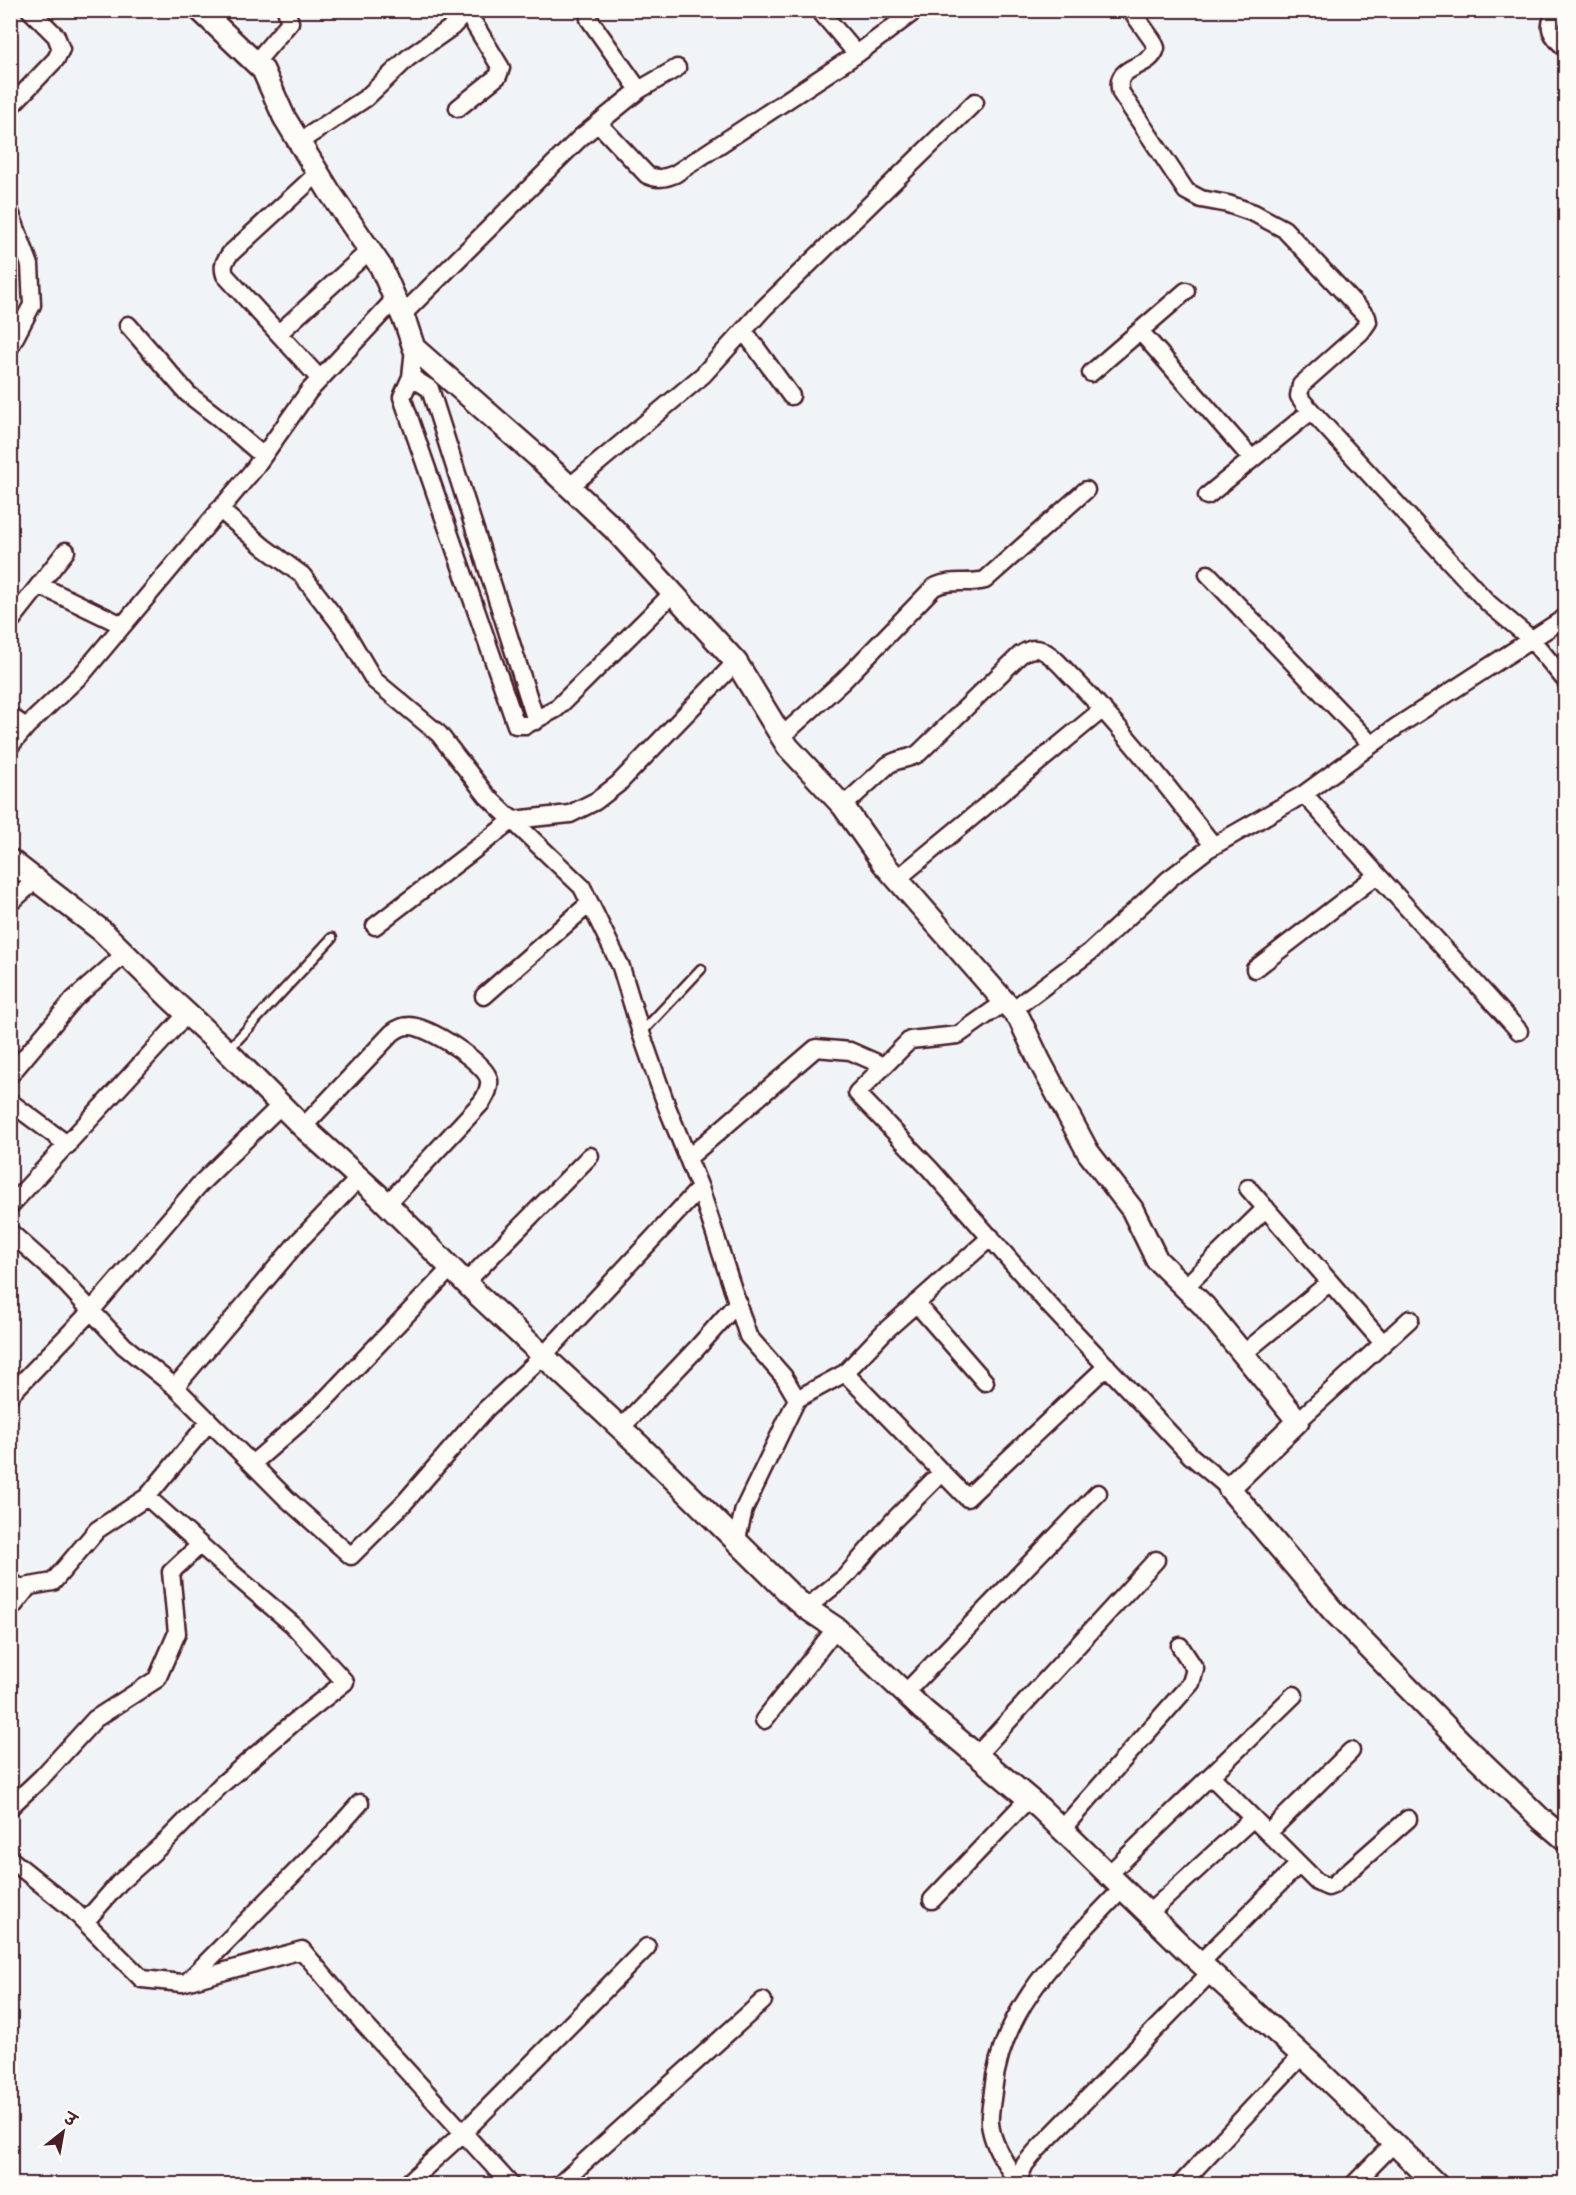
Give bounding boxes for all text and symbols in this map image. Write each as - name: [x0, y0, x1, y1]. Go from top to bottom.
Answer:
- north arrow: [33, 2102, 93, 2162]
- text: उ: [59, 2107, 82, 2131]

